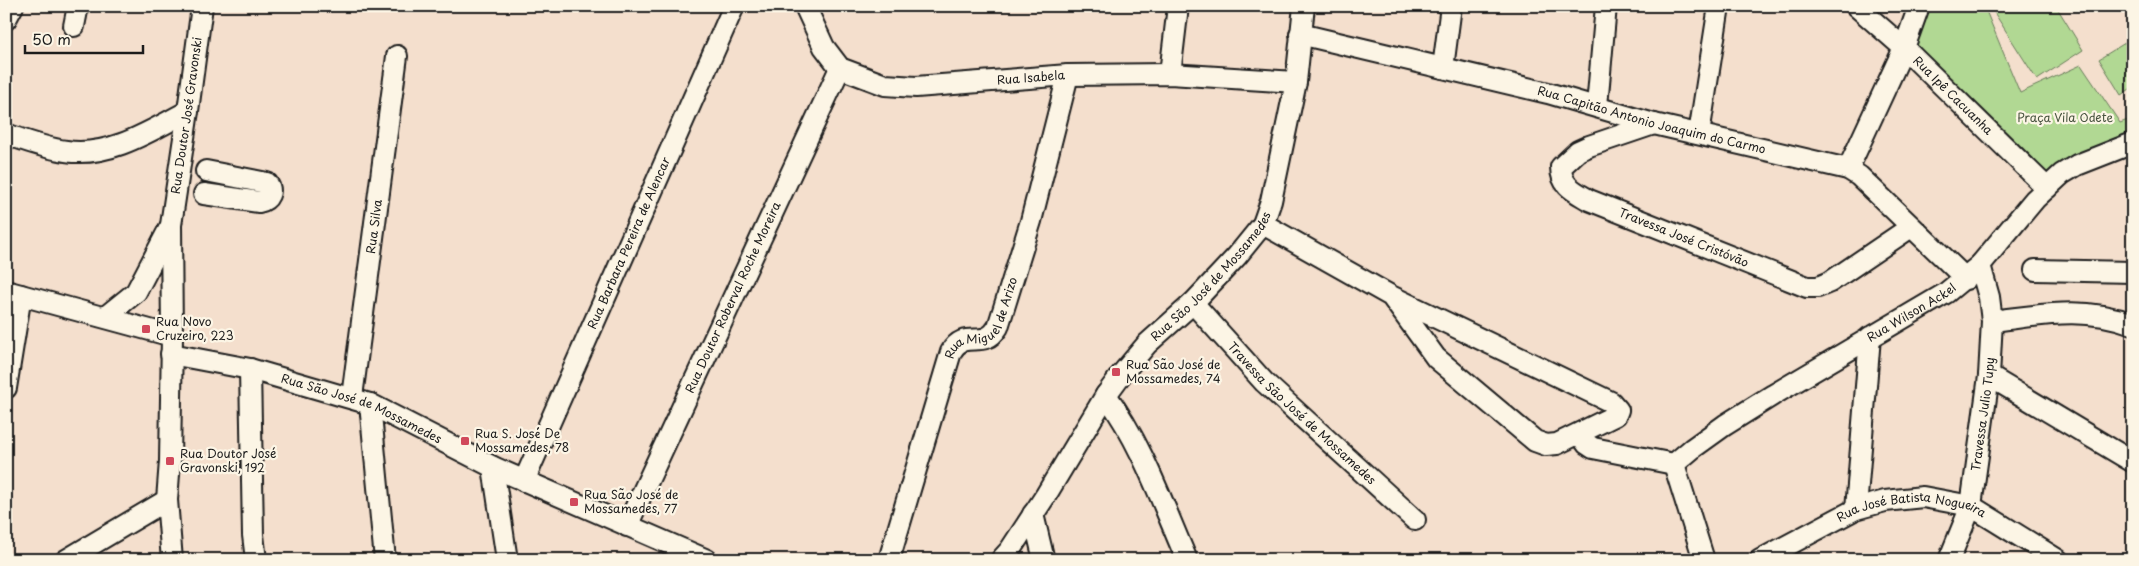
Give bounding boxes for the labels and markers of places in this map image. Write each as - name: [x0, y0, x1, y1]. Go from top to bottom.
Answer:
- place label: Rua Novo Cruzeiro, 223: [156, 312, 234, 344]
- marker: Rua Novo Cruzeiro, 223: [140, 323, 152, 335]
- place label: Rua São José de Mossamedes, 74: [1126, 355, 1221, 387]
- marker: Rua São José de Mossamedes, 74: [1110, 366, 1122, 378]
- place label: Rua S. José De Mossamedes, 78: [475, 424, 569, 456]
- marker: Rua S. José De Mossamedes, 78: [459, 435, 471, 447]
- place label: Rua Doutor José Gravonski, 192: [180, 444, 276, 476]
- marker: Rua Doutor José Gravonski, 192: [164, 455, 176, 467]
- place label: Rua São José de Mossamedes, 77: [584, 485, 679, 517]
- marker: Rua São José de Mossamedes, 77: [568, 496, 580, 508]

